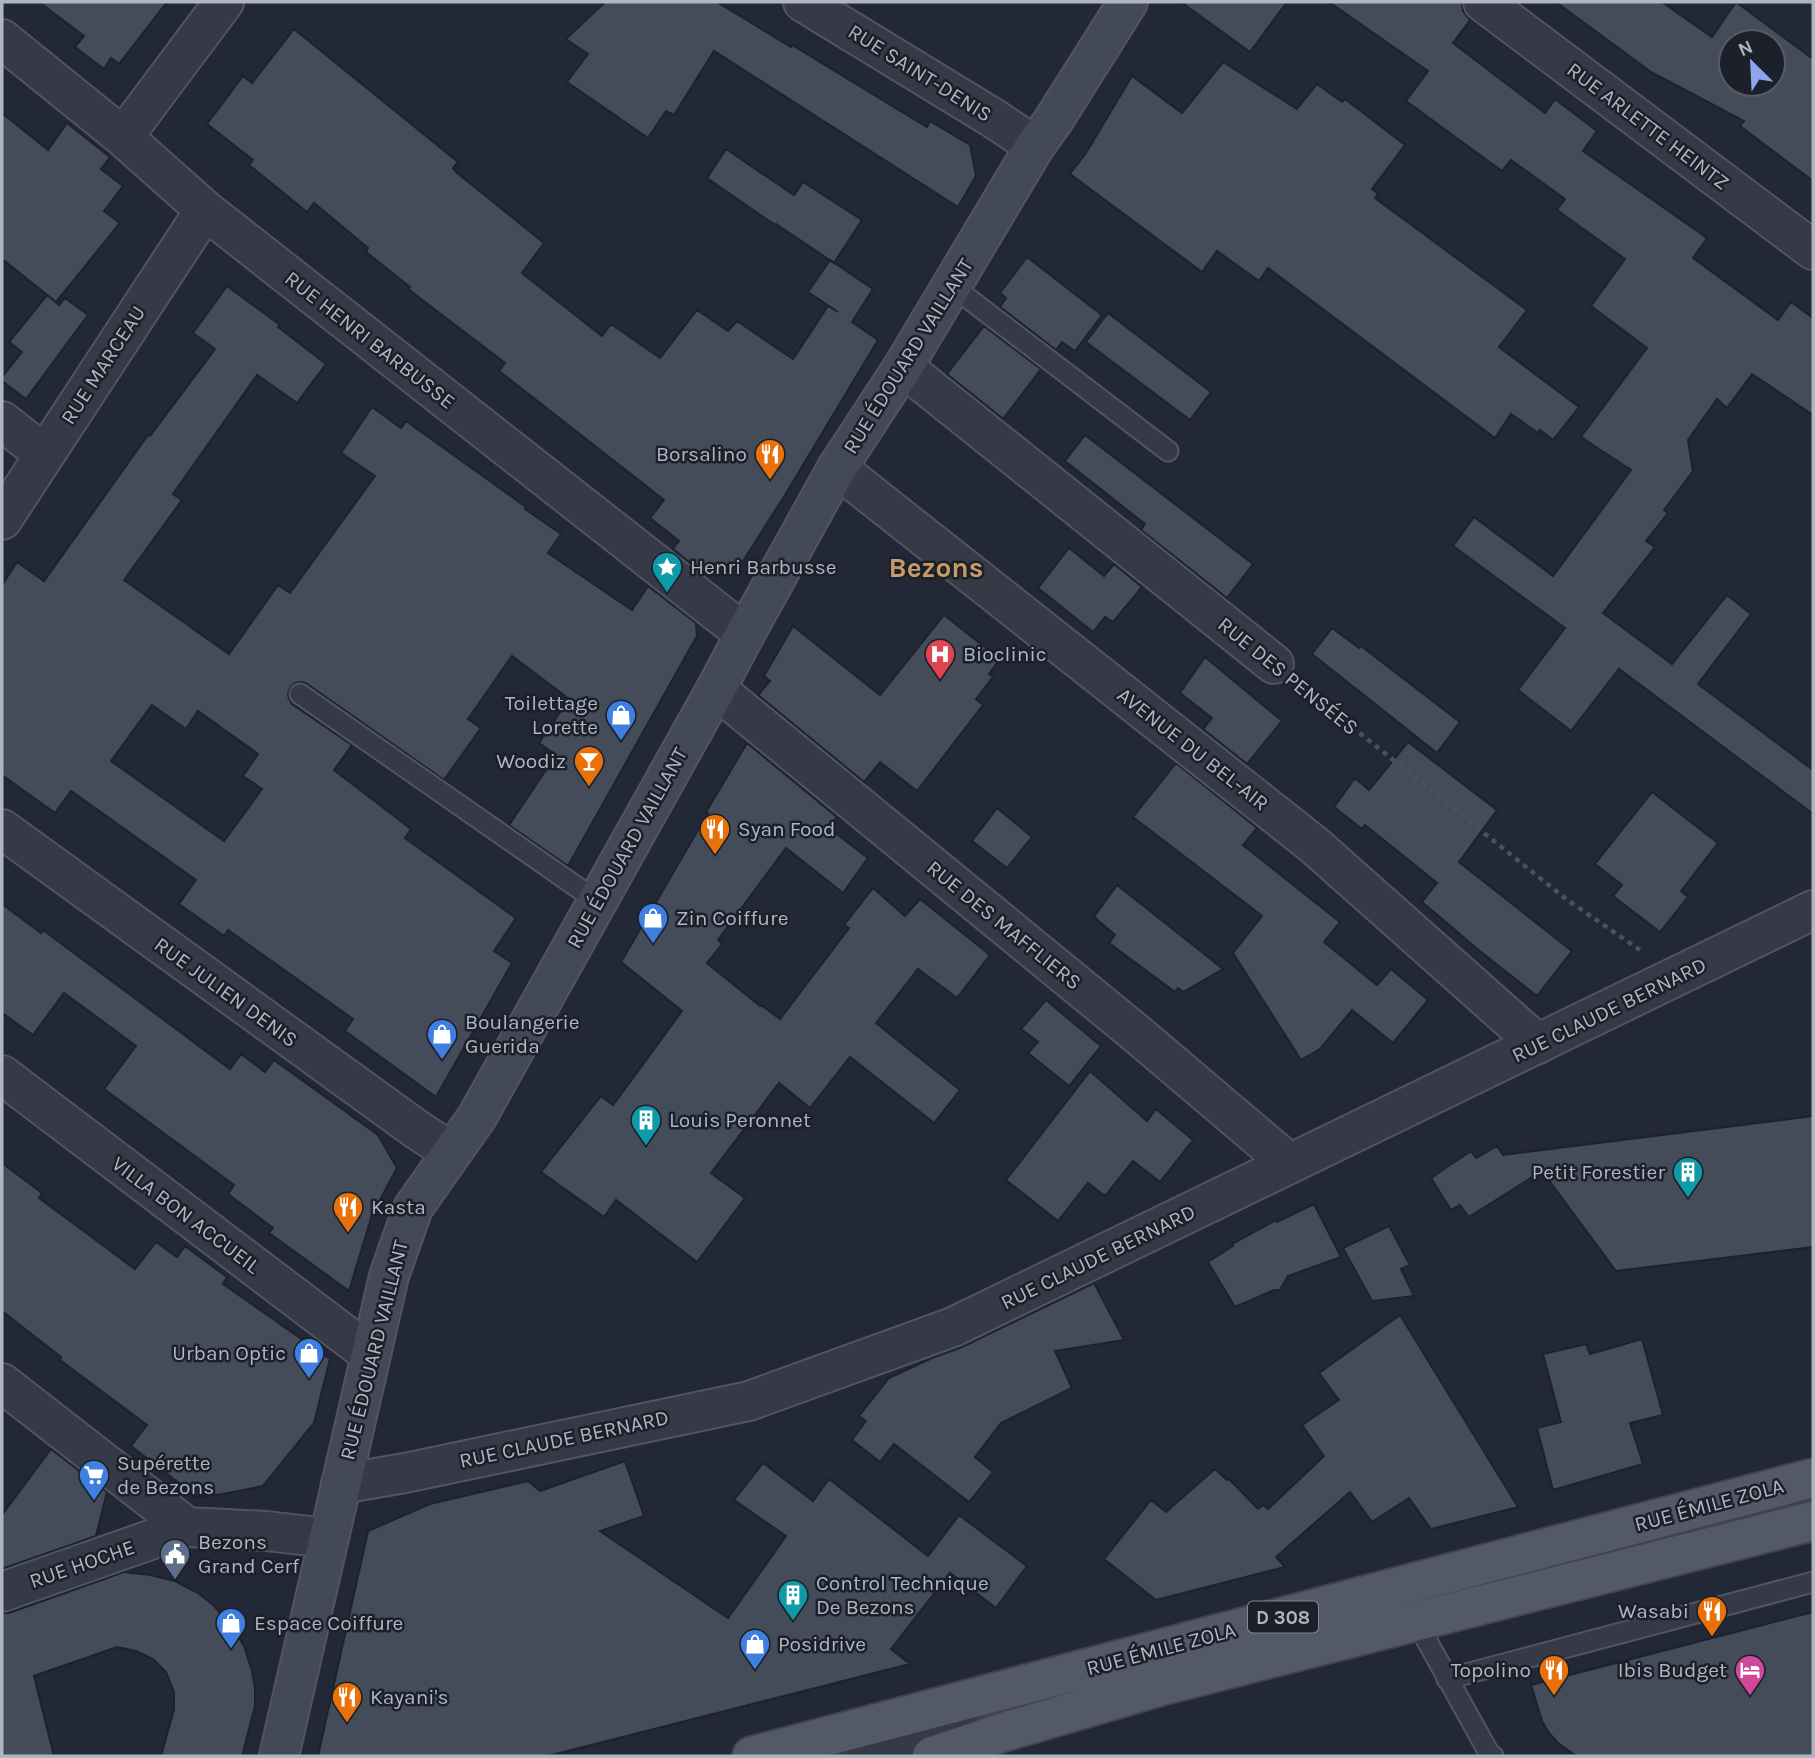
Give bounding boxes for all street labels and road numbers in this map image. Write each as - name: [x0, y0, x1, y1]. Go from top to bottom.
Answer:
- street label: RUE SAINT-DENIS: [844, 19, 996, 127]
- street label: RUE ARLETTE HEINTZ: [1562, 57, 1734, 195]
- street label: RUE ÉDOUARD VAILLANT: [838, 254, 978, 458]
- street label: RUE HENRI BARBUSSE: [280, 266, 460, 414]
- street label: RUE MARCEAU: [56, 301, 150, 429]
- street label: RUE DES PENSÉES: [1213, 612, 1363, 740]
- street label: AVENUE DU BEL-AIR: [1113, 682, 1273, 816]
- street label: RUE ÉDOUARD VAILLANT: [562, 743, 692, 953]
- street label: RUE DES MAFFLIERS: [922, 855, 1086, 995]
- street label: RUE JULIEN DENIS: [150, 932, 302, 1052]
- street label: RUE CLAUDE BERNARD: [1508, 952, 1710, 1068]
- street label: VILLA BON ACCUEIL: [107, 1151, 265, 1279]
- street label: RUE CLAUDE BERNARD: [997, 1199, 1199, 1315]
- street label: RUE ÉDOUARD VAILLANT: [335, 1237, 413, 1462]
- street label: RUE CLAUDE BERNARD: [457, 1405, 671, 1473]
- street label: RUE ÉMILE ZOLA: [1632, 1474, 1786, 1536]
- street label: RUE HOCHE: [26, 1535, 138, 1593]
- road number: D 308: [1248, 1602, 1318, 1632]
- street label: RUE ÉMILE ZOLA: [1084, 1618, 1238, 1680]

